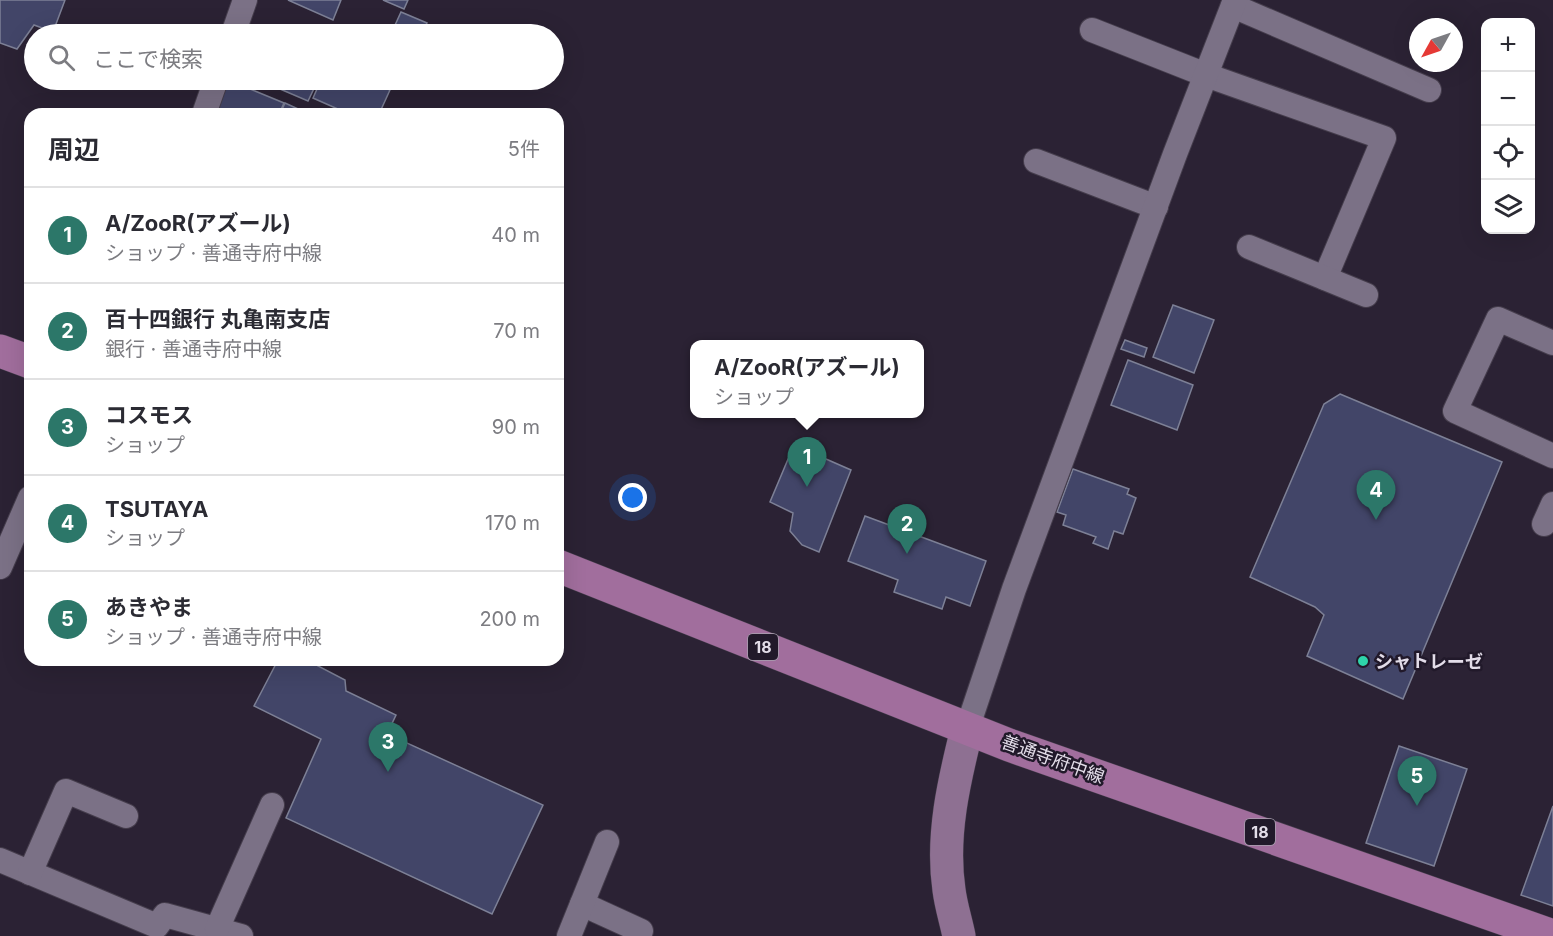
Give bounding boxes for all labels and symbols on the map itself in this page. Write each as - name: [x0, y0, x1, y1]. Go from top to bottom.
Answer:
- north arrow: [1409, 18, 1463, 72]
- pin: 1: [788, 438, 826, 487]
- pin: 4: [1356, 470, 1396, 520]
- your location: [618, 483, 647, 512]
- pin: 2: [888, 504, 926, 554]
- road number: 18: [748, 634, 778, 660]
- place label: シャトレーゼ: [1375, 651, 1483, 672]
- marker: シャトレーゼ: [1356, 654, 1370, 668]
- pin: 3: [368, 722, 408, 772]
- street label: 善通寺府中線: [999, 731, 1107, 787]
- pin: 5: [1398, 756, 1436, 806]
- road number: 18: [1245, 819, 1275, 845]

